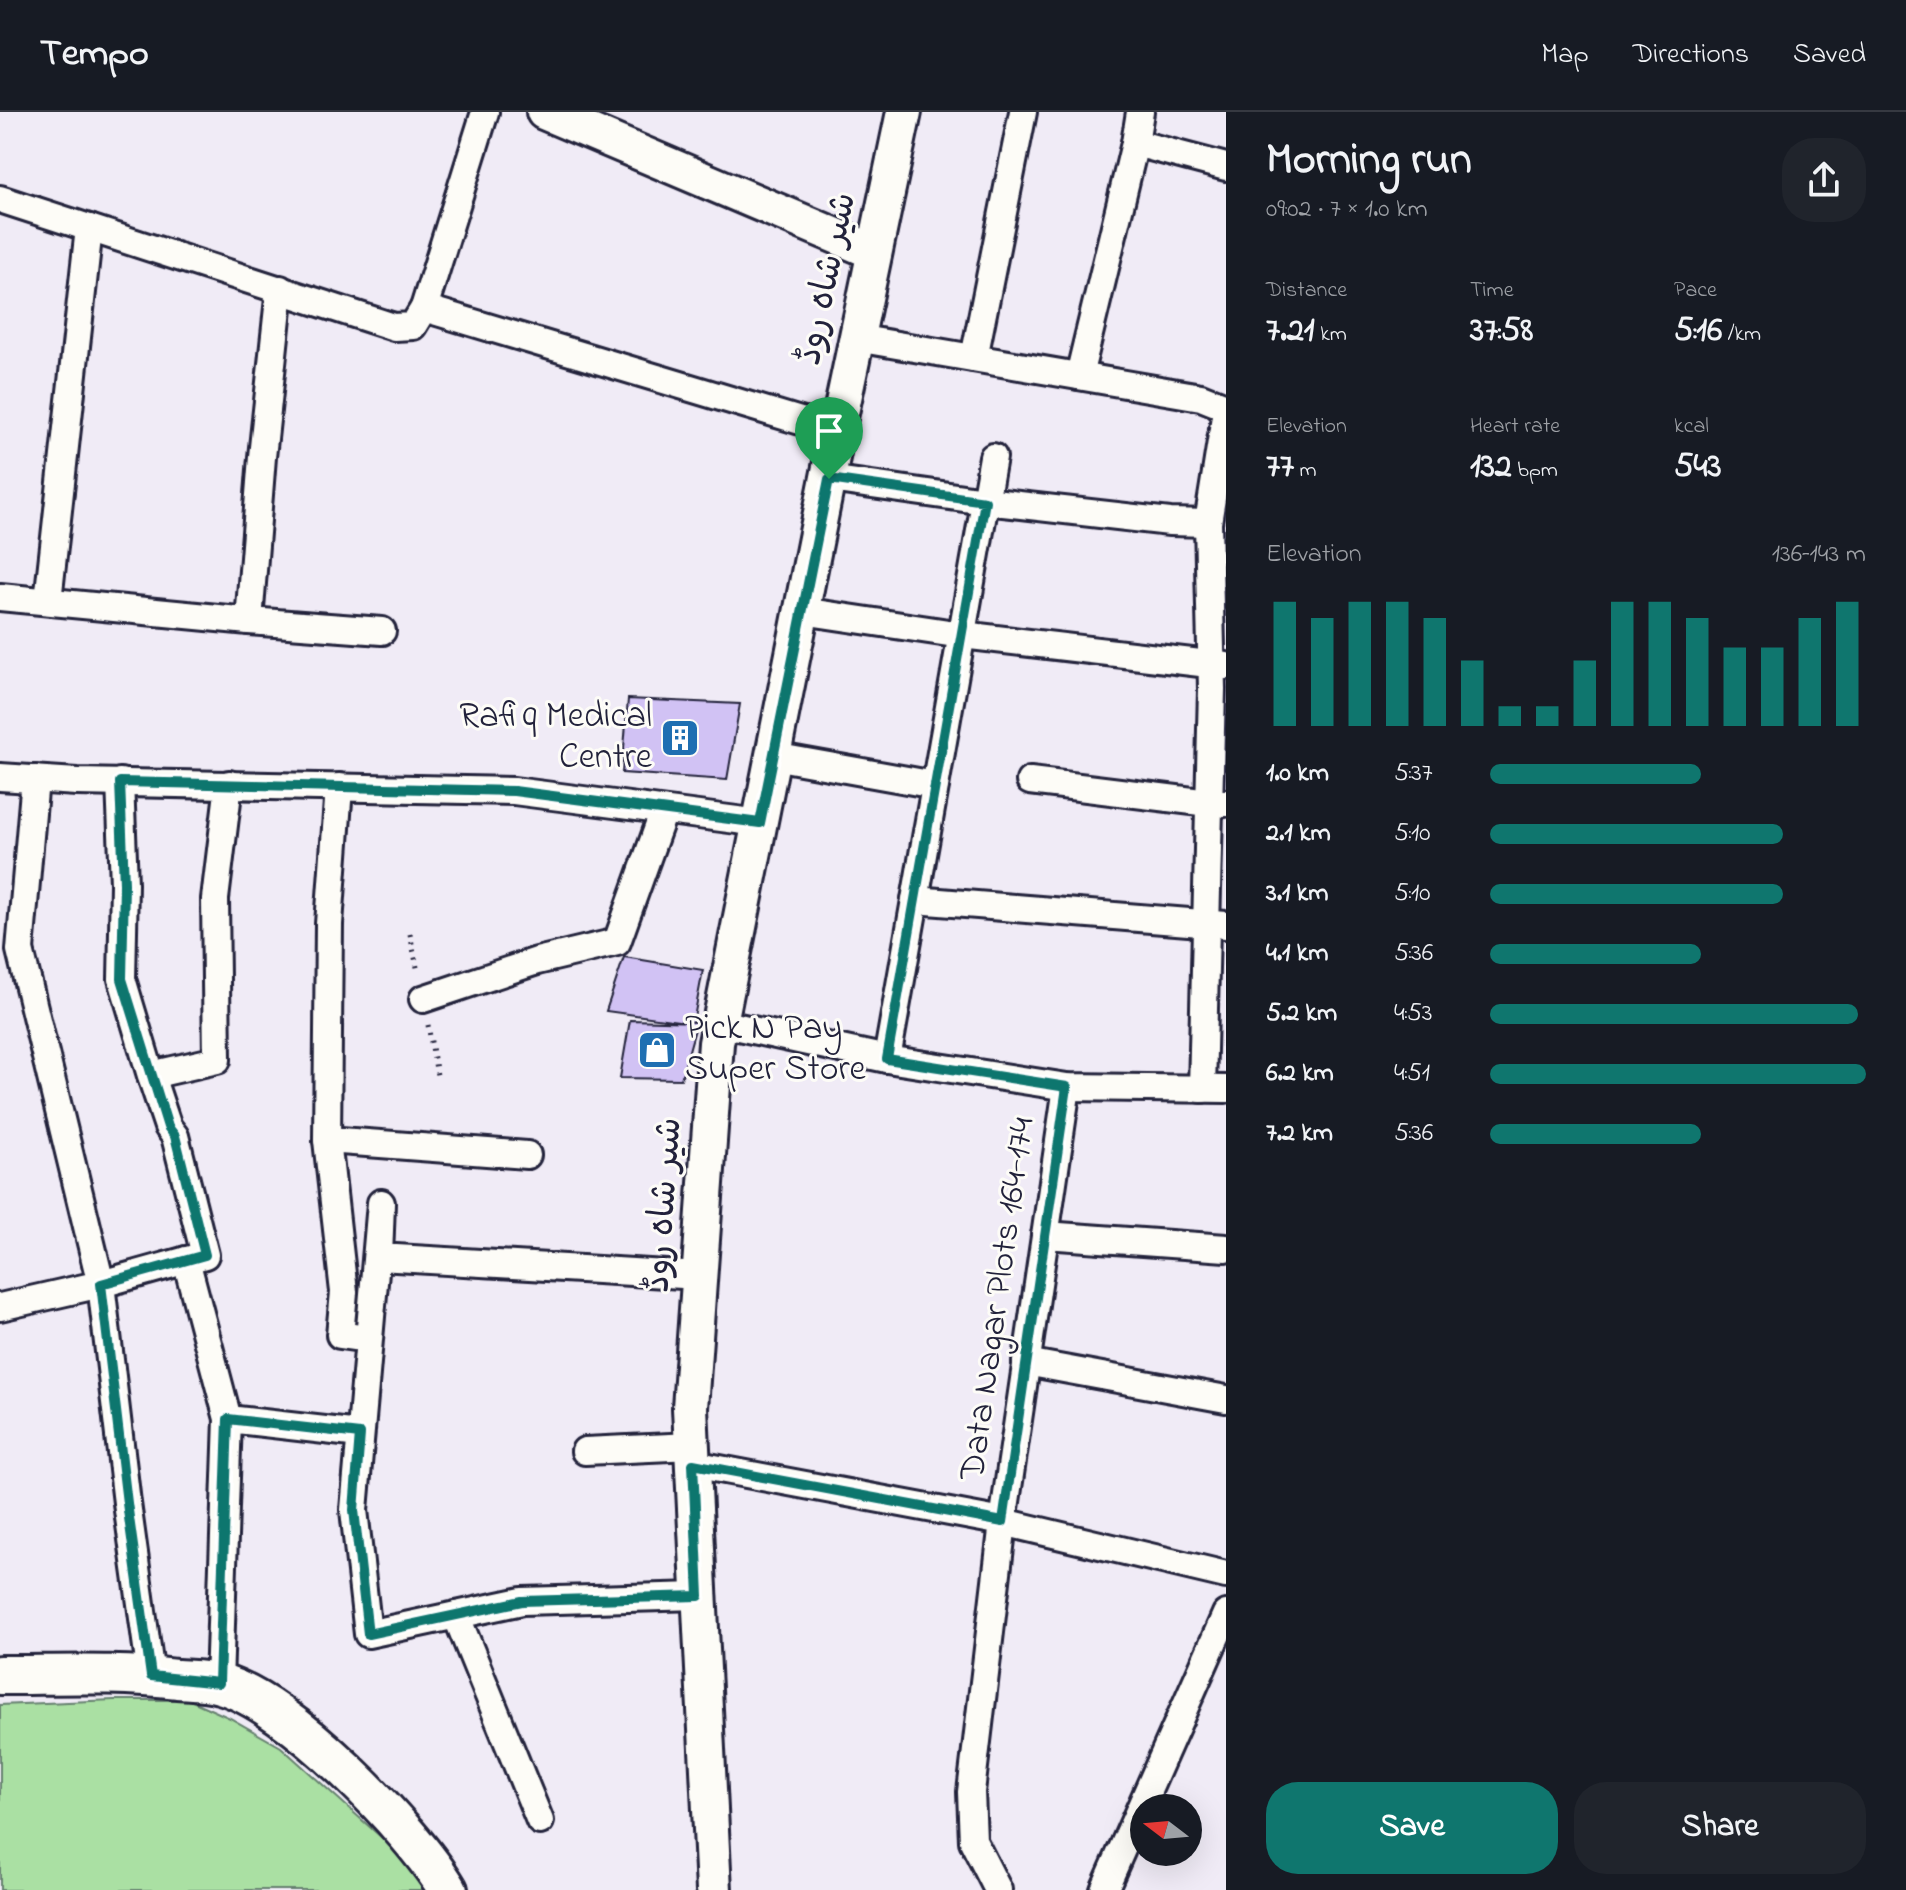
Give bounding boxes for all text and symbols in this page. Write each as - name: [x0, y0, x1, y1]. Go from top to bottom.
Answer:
- text: Tempo: [40, 27, 149, 83]
- text: Map: [1541, 35, 1589, 76]
- text: Directions: [1633, 35, 1749, 76]
- text: Saved: [1793, 35, 1866, 76]
- text: Morning run: [1266, 129, 1472, 193]
- button: share: [1782, 138, 1866, 222]
- street label: شیر شاہ روڈ: [784, 188, 872, 370]
- text: 09:02 · 7 × 1.0 km: [1266, 191, 1428, 229]
- text: Distance: [1266, 275, 1347, 307]
- text: Time: [1470, 275, 1514, 307]
- text: Pace: [1674, 275, 1717, 307]
- text: 7.21: [1266, 307, 1315, 357]
- text: 37:58: [1470, 307, 1533, 357]
- text: 5:16: [1674, 307, 1722, 357]
- text: km: [1315, 319, 1347, 351]
- text: /km: [1722, 319, 1761, 351]
- pin: [795, 397, 863, 479]
- icon: arrive: [807, 409, 851, 453]
- text: Elevation: [1266, 411, 1347, 443]
- text: Heart rate: [1470, 411, 1560, 443]
- text: kcal: [1674, 411, 1709, 443]
- text: 77: [1266, 443, 1294, 493]
- text: 132: [1470, 443, 1512, 493]
- text: 543: [1674, 443, 1722, 493]
- text: m: [1294, 455, 1317, 487]
- text: bpm: [1512, 455, 1558, 487]
- text: Elevation: [1266, 536, 1362, 574]
- text: 136–143 m: [1772, 536, 1866, 574]
- place label: Rafiq Medical Centre: [459, 691, 653, 785]
- building icon: Rafiq Medical Centre: [659, 717, 701, 759]
- text: 1.0 km: [1266, 755, 1329, 793]
- text: 5:37: [1394, 755, 1433, 793]
- text: 2.1 km: [1266, 815, 1331, 853]
- text: 5:10: [1394, 815, 1431, 853]
- text: 3.1 km: [1266, 875, 1328, 913]
- text: 5:10: [1394, 875, 1431, 913]
- text: 4.1 km: [1266, 935, 1328, 973]
- text: 5:36: [1394, 935, 1433, 973]
- text: 5.2 km: [1266, 995, 1337, 1033]
- text: 4:53: [1394, 995, 1433, 1033]
- place label: Pick N Pay Super Store: [685, 1003, 867, 1097]
- shop icon: Pick N Pay Super Store: [636, 1029, 678, 1071]
- text: 6.2 km: [1266, 1055, 1334, 1093]
- text: 4:51: [1394, 1055, 1430, 1093]
- street label: Data Nagar Plots 164-174: [947, 1114, 1051, 1485]
- text: 7.2 km: [1266, 1115, 1333, 1153]
- text: 5:36: [1394, 1115, 1433, 1153]
- street label: شیر شاہ روڈ: [632, 1116, 698, 1294]
- button: Save: [1266, 1782, 1558, 1874]
- button: Share: [1574, 1782, 1866, 1874]
- north arrow: [1130, 1794, 1202, 1866]
- map controls: [1130, 1794, 1202, 1866]

